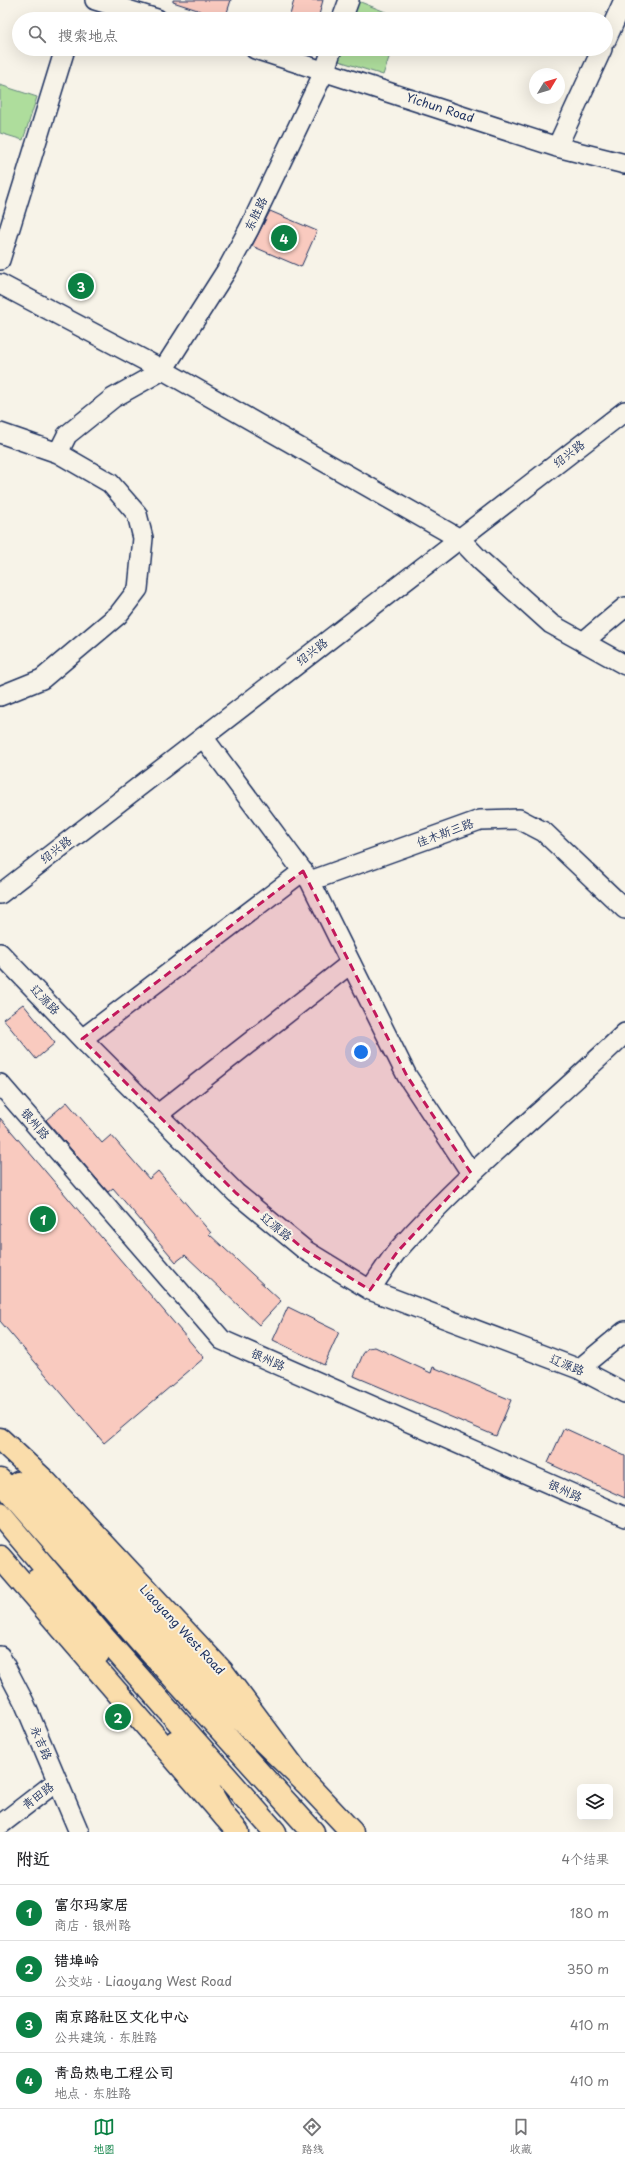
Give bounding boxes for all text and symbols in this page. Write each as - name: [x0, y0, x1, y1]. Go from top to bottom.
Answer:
- search box: [12, 12, 613, 56]
- icon: search: [26, 23, 48, 45]
- text: 搜索地点: [58, 23, 118, 46]
- north arrow: [529, 68, 565, 104]
- street label: Yichun Road: [404, 88, 477, 127]
- street label: 东胜路: [239, 193, 271, 234]
- pin: 4: [271, 223, 297, 253]
- pin: 3: [68, 271, 94, 301]
- street label: 绍兴路: [549, 435, 588, 471]
- street label: 绍兴路: [292, 633, 331, 669]
- street label: 佳木斯三路: [413, 813, 476, 851]
- street label: 绍兴路: [36, 831, 75, 867]
- street label: 辽源路: [27, 980, 65, 1019]
- your location: [351, 1042, 371, 1062]
- street label: 银州路: [17, 1104, 54, 1143]
- pin: 1: [30, 1204, 56, 1234]
- street label: 辽源路: [257, 1208, 296, 1245]
- street label: 银州路: [248, 1344, 289, 1375]
- street label: 辽源路: [547, 1349, 587, 1379]
- street label: 银州路: [545, 1475, 586, 1506]
- street label: Liaoyang West Road: [136, 1580, 229, 1678]
- pin: 2: [105, 1702, 131, 1732]
- street label: 永吉路: [27, 1723, 57, 1763]
- street label: 青田路: [18, 1777, 57, 1813]
- map controls: [577, 1784, 613, 1820]
- button: layers: [577, 1784, 613, 1820]
- text: 附近: [16, 1845, 50, 1871]
- text: 4个结果: [561, 1849, 609, 1868]
- text: 富尔玛家居: [54, 1892, 129, 1915]
- text: 1: [26, 1903, 32, 1922]
- text: 180 m: [570, 1903, 609, 1922]
- text: 商店 · 银州路: [54, 1915, 131, 1934]
- text: 错埠岭: [54, 1948, 99, 1971]
- text: 2: [24, 1959, 34, 1978]
- text: 350 m: [567, 1959, 609, 1978]
- text: 公交站 · Liaoyang West Road: [54, 1971, 232, 1990]
- text: 南京路社区文化中心: [54, 2004, 189, 2027]
- text: 3: [25, 2015, 33, 2034]
- text: 410 m: [570, 2015, 609, 2034]
- text: 公共建筑 · 东胜路: [54, 2027, 157, 2046]
- text: 青岛热电工程公司: [54, 2060, 174, 2083]
- text: 4: [25, 2071, 33, 2090]
- text: 410 m: [570, 2071, 609, 2090]
- text: 地点 · 东胜路: [54, 2083, 131, 2102]
- tab: 地图: [93, 2116, 115, 2157]
- tab: 路线: [301, 2116, 323, 2157]
- tab: 收藏: [510, 2116, 532, 2157]

